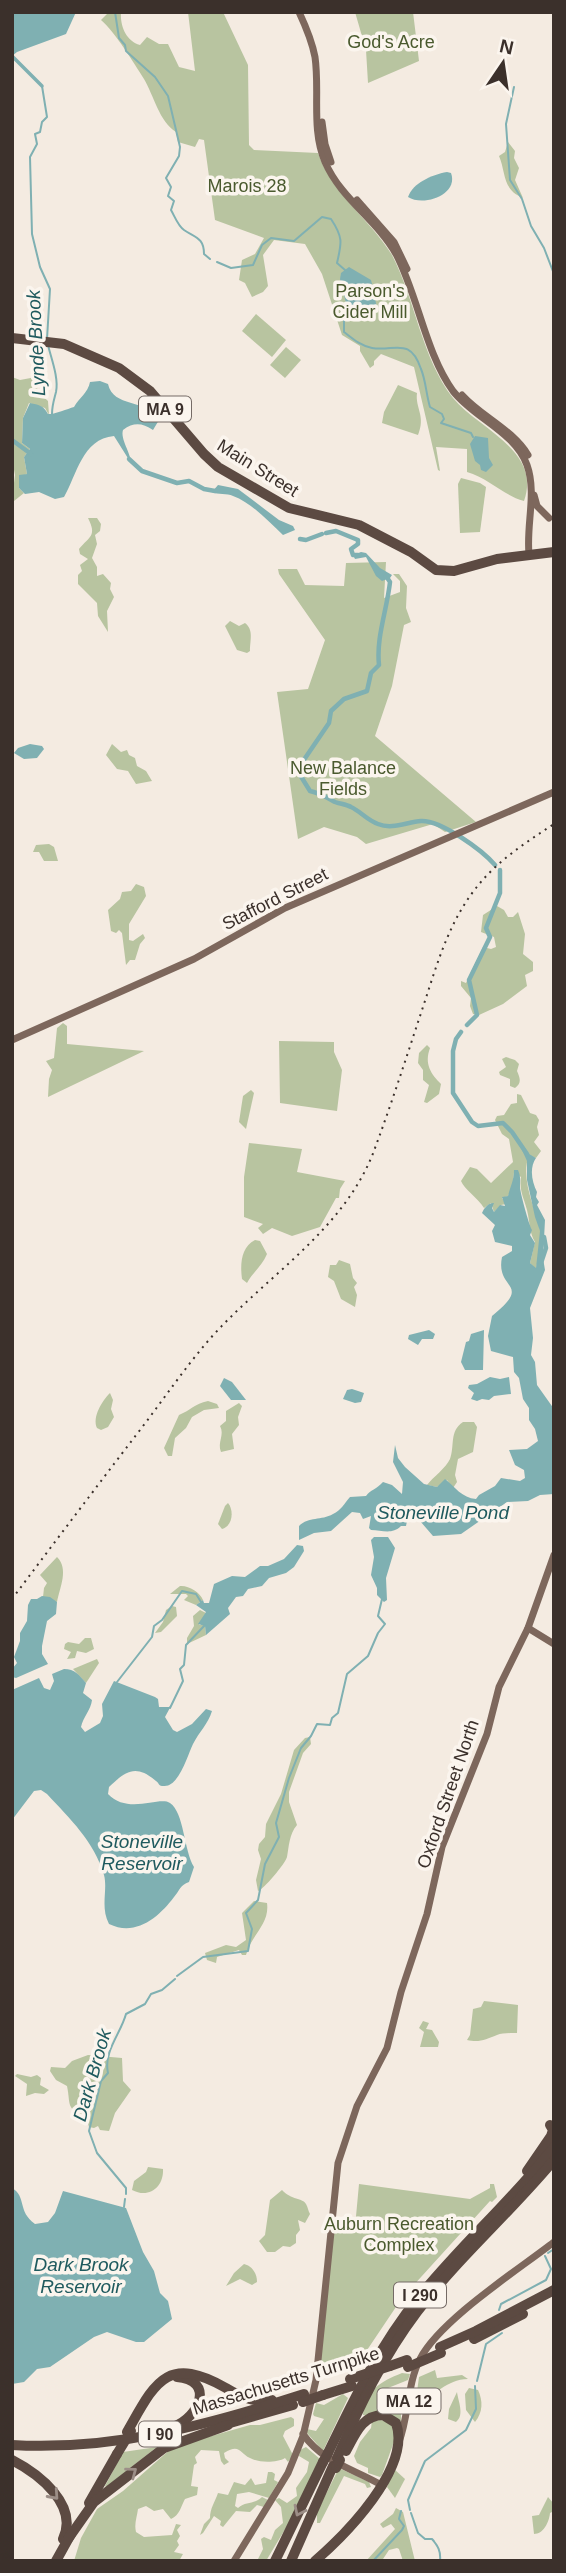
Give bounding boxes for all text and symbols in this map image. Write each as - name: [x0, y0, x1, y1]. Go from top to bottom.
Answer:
- north arrow: [468, 28, 538, 98]
- park label: God's Acre: [347, 32, 435, 52]
- text: N: [498, 35, 516, 59]
- park label: Marois 28: [207, 176, 287, 196]
- park label: Parson's Cider Mill: [332, 281, 408, 322]
- water label: Lynde Brook: [23, 288, 49, 397]
- road number: MA 9: [139, 396, 191, 422]
- street label: Main Street: [214, 435, 302, 501]
- park label: New Balance Fields: [290, 758, 396, 799]
- street label: Stafford Street: [219, 864, 331, 934]
- water label: Stoneville Pond: [377, 1502, 510, 1523]
- street label: Oxford Street North: [413, 1717, 483, 1871]
- water label: Stoneville Reservoir: [101, 1831, 183, 1874]
- water label: Dark Brook: [69, 2025, 116, 2124]
- park label: Auburn Recreation Complex: [324, 2214, 474, 2255]
- water label: Dark Brook Reservoir: [33, 2254, 130, 2297]
- road number: I 290: [394, 2282, 446, 2308]
- street label: Massachusetts Turnpike: [190, 2343, 382, 2419]
- road number: MA 12: [378, 2388, 440, 2414]
- road number: I 90: [139, 2422, 181, 2446]
- one-way arrow: [124, 2468, 137, 2481]
- one-way arrow: [46, 2487, 58, 2500]
- one-way arrow: [294, 2504, 308, 2516]

